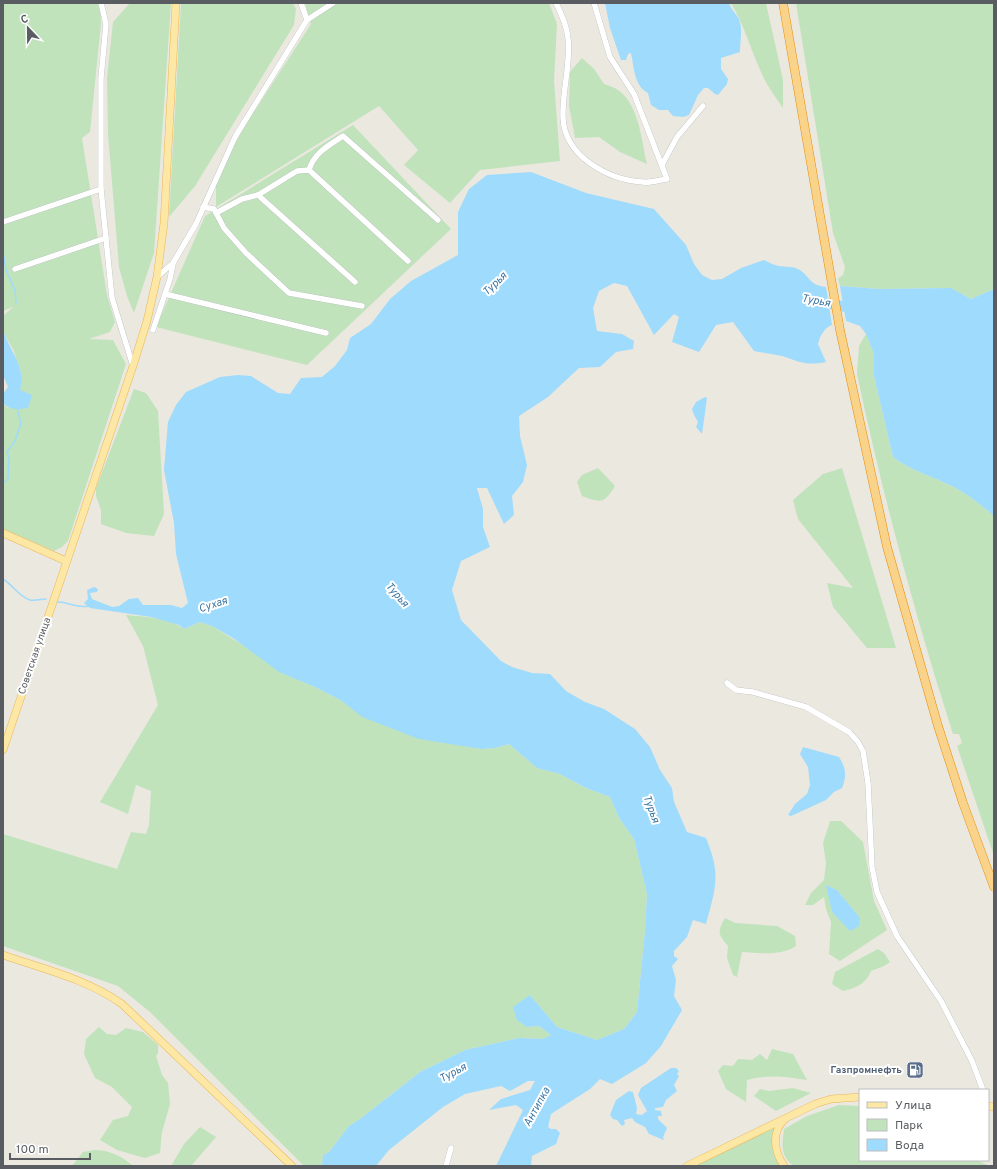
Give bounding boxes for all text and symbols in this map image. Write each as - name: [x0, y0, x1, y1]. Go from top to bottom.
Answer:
- north arrow: [8, 8, 48, 48]
- text: С: [19, 12, 31, 27]
- water label: Турья: [480, 269, 510, 299]
- water label: Турья: [801, 291, 832, 311]
- water label: Турья: [382, 580, 412, 611]
- water label: Сухая: [197, 594, 229, 616]
- street label: Советская улица: [16, 616, 54, 696]
- water label: Турья: [640, 793, 663, 825]
- water label: Турья: [437, 1060, 469, 1086]
- fuel station icon: Газпромнефть: [905, 1060, 925, 1080]
- place label: Газпромнефть: [830, 1064, 902, 1077]
- water label: Антипка: [521, 1085, 554, 1129]
- legend: [859, 1089, 989, 1161]
- text: Улица: [895, 1098, 931, 1114]
- text: Парк: [895, 1118, 923, 1134]
- scale bar: [10, 1135, 90, 1161]
- text: Вода: [895, 1138, 924, 1154]
- text: 100 m: [16, 1142, 49, 1158]

